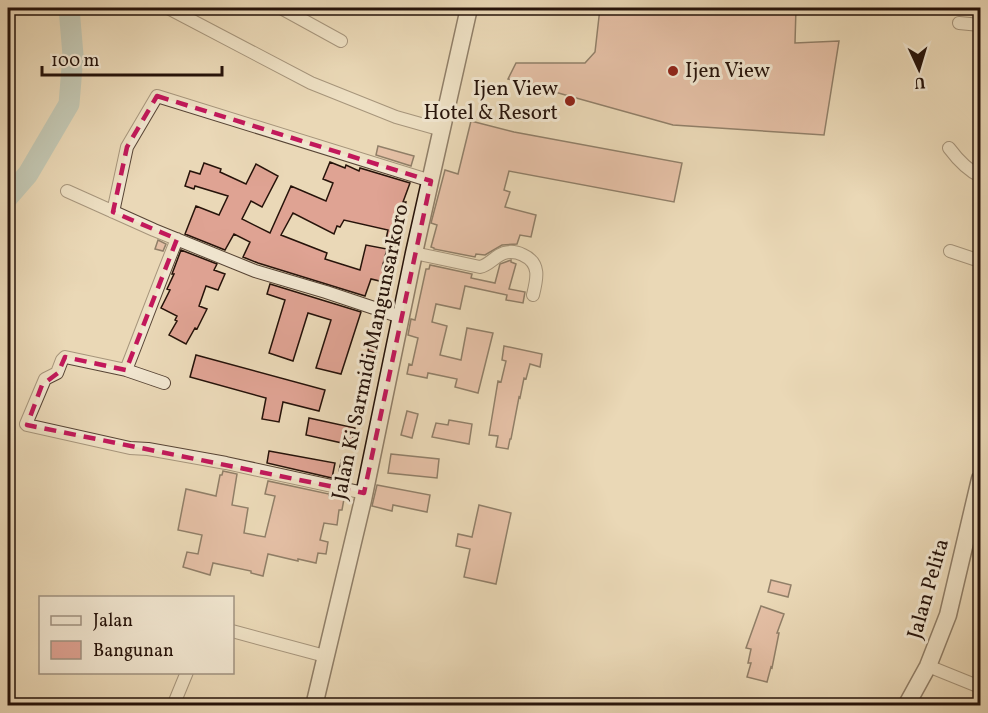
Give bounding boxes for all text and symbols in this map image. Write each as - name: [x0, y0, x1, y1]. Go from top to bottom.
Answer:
- scale bar: [42, 39, 222, 77]
- north arrow: [889, 39, 949, 99]
- text: 100 m: [51, 49, 100, 74]
- place label: Ijen View: [685, 57, 770, 86]
- marker: Ijen View: [666, 64, 680, 78]
- text: U: [914, 71, 926, 93]
- place label: Ijen View Hotel & Resort: [423, 75, 558, 128]
- marker: Ijen View Hotel & Resort: [563, 94, 577, 108]
- street label: Jalan Ki Sarmidi Mangunsarkoro: [325, 201, 417, 503]
- street label: Jalan Pelita: [901, 535, 957, 643]
- legend: [39, 596, 234, 674]
- text: Jalan: [93, 609, 133, 634]
- text: Bangunan: [93, 639, 174, 664]

